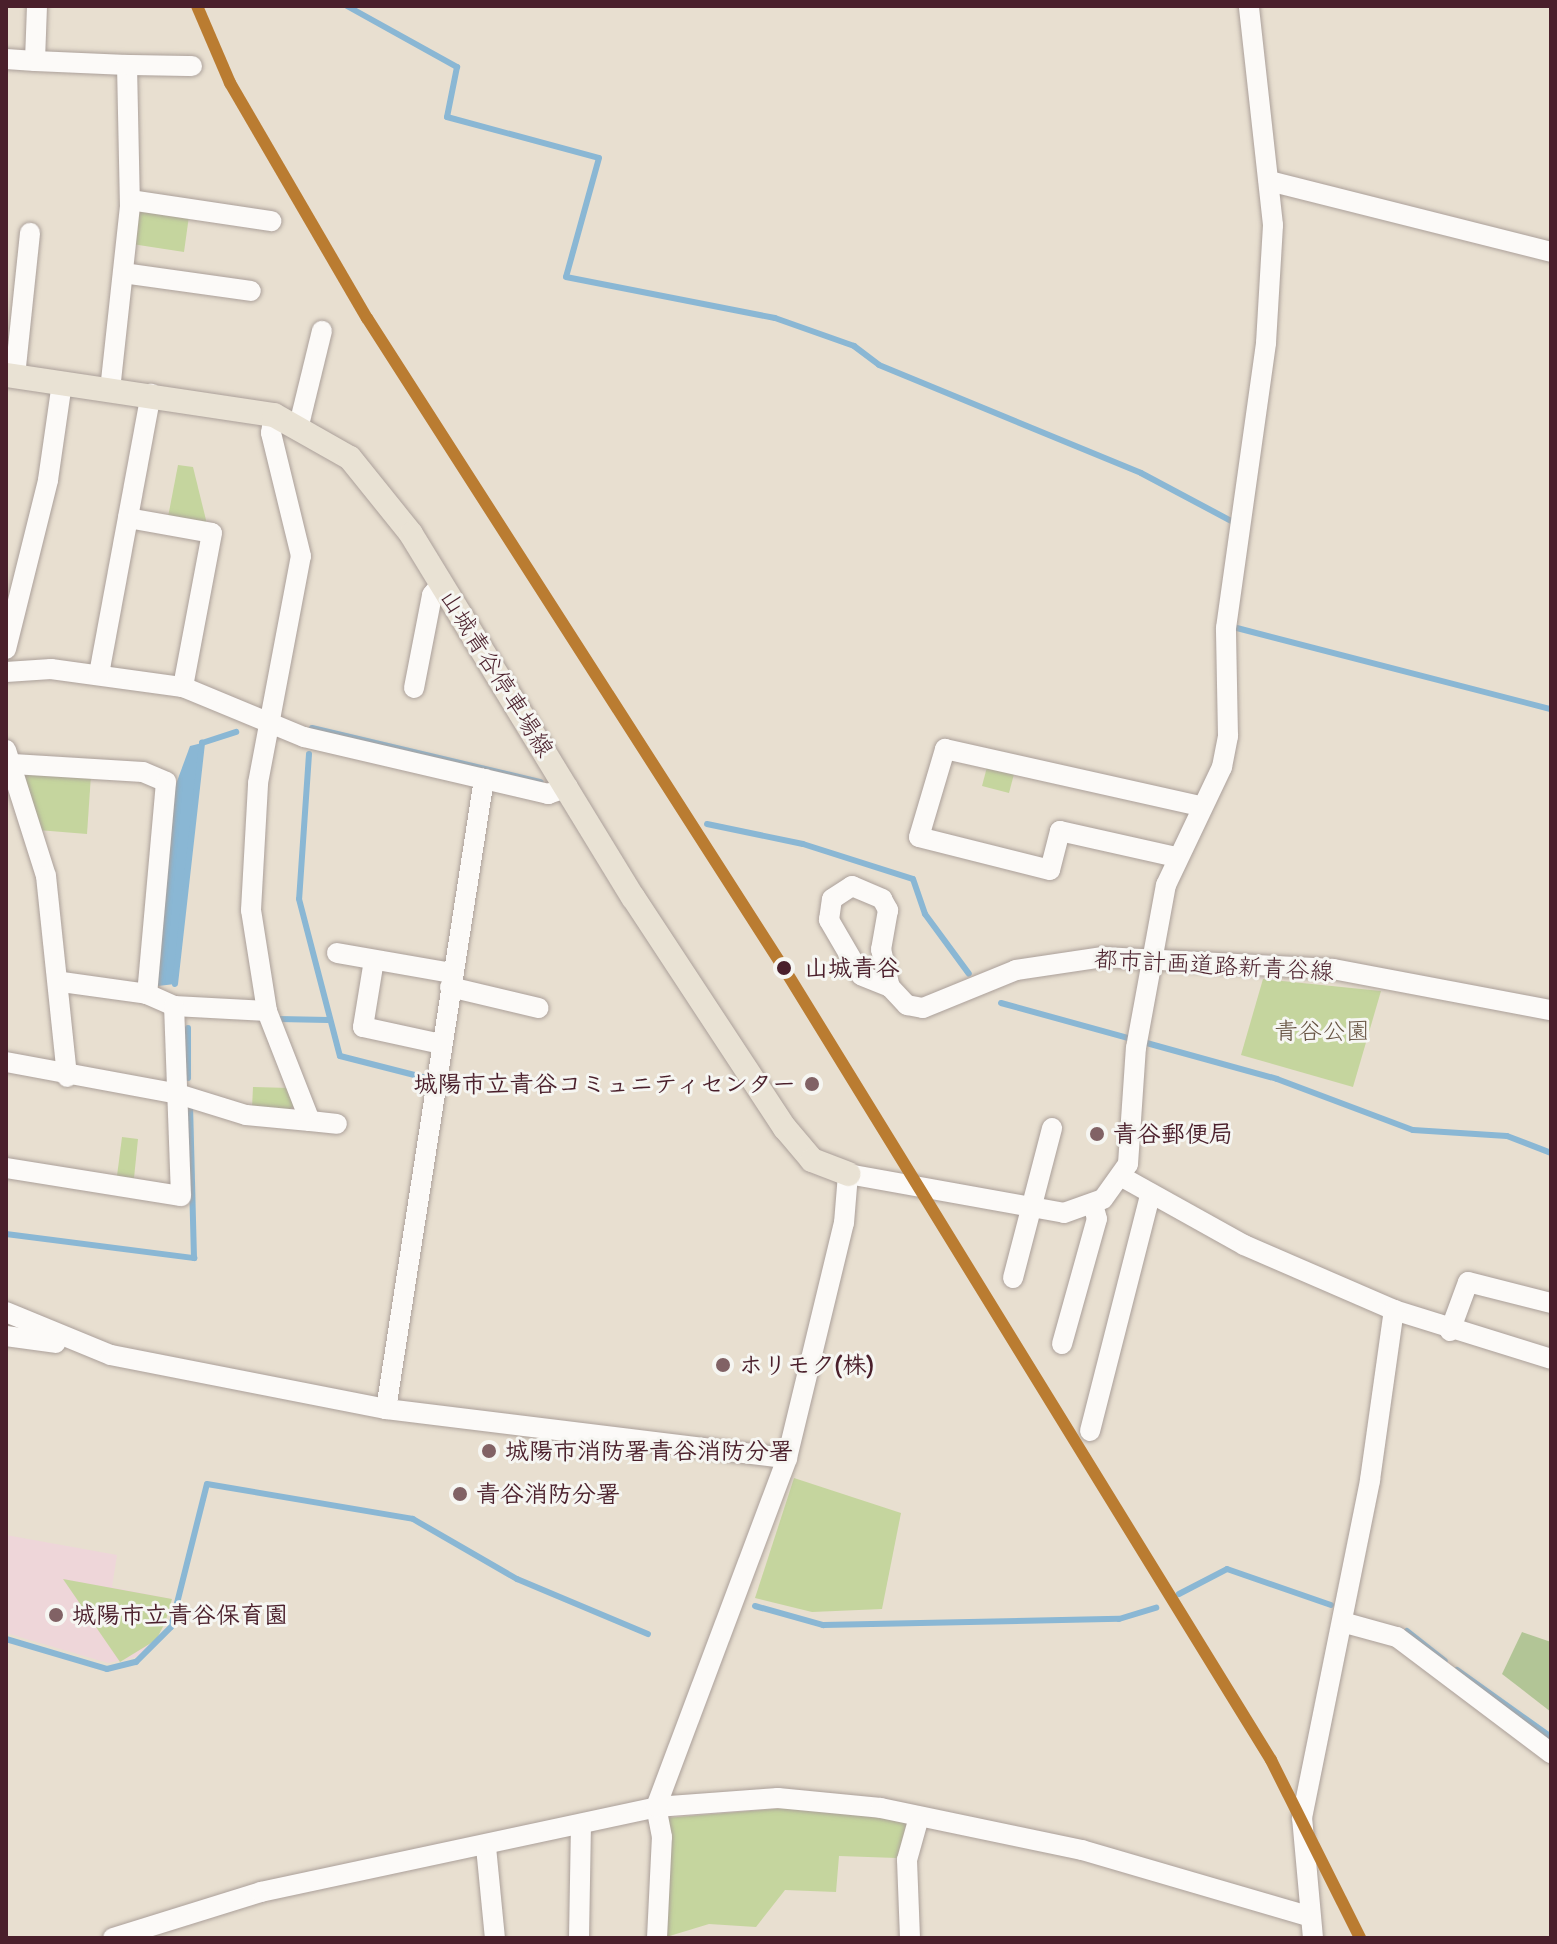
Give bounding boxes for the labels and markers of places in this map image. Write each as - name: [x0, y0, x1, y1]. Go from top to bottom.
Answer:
- place label: 山城青谷: [804, 954, 900, 982]
- marker: 山城青谷: [771, 955, 797, 981]
- place label: 城陽市立青谷コミュニティセンター: [412, 1070, 796, 1098]
- marker: 城陽市立青谷コミュニティセンター: [803, 1075, 821, 1093]
- place label: 青谷郵便局: [1113, 1120, 1233, 1148]
- marker: 青谷郵便局: [1088, 1125, 1106, 1143]
- place label: ホリモク(株): [739, 1351, 874, 1379]
- marker: ホリモク(株): [714, 1356, 732, 1374]
- place label: 城陽市消防署青谷消防分署: [505, 1437, 793, 1465]
- marker: 城陽市消防署青谷消防分署: [480, 1442, 498, 1460]
- place label: 青谷消防分署: [476, 1480, 620, 1508]
- marker: 青谷消防分署: [451, 1485, 469, 1503]
- place label: 城陽市立青谷保育園: [72, 1601, 288, 1629]
- marker: 城陽市立青谷保育園: [47, 1606, 65, 1624]

